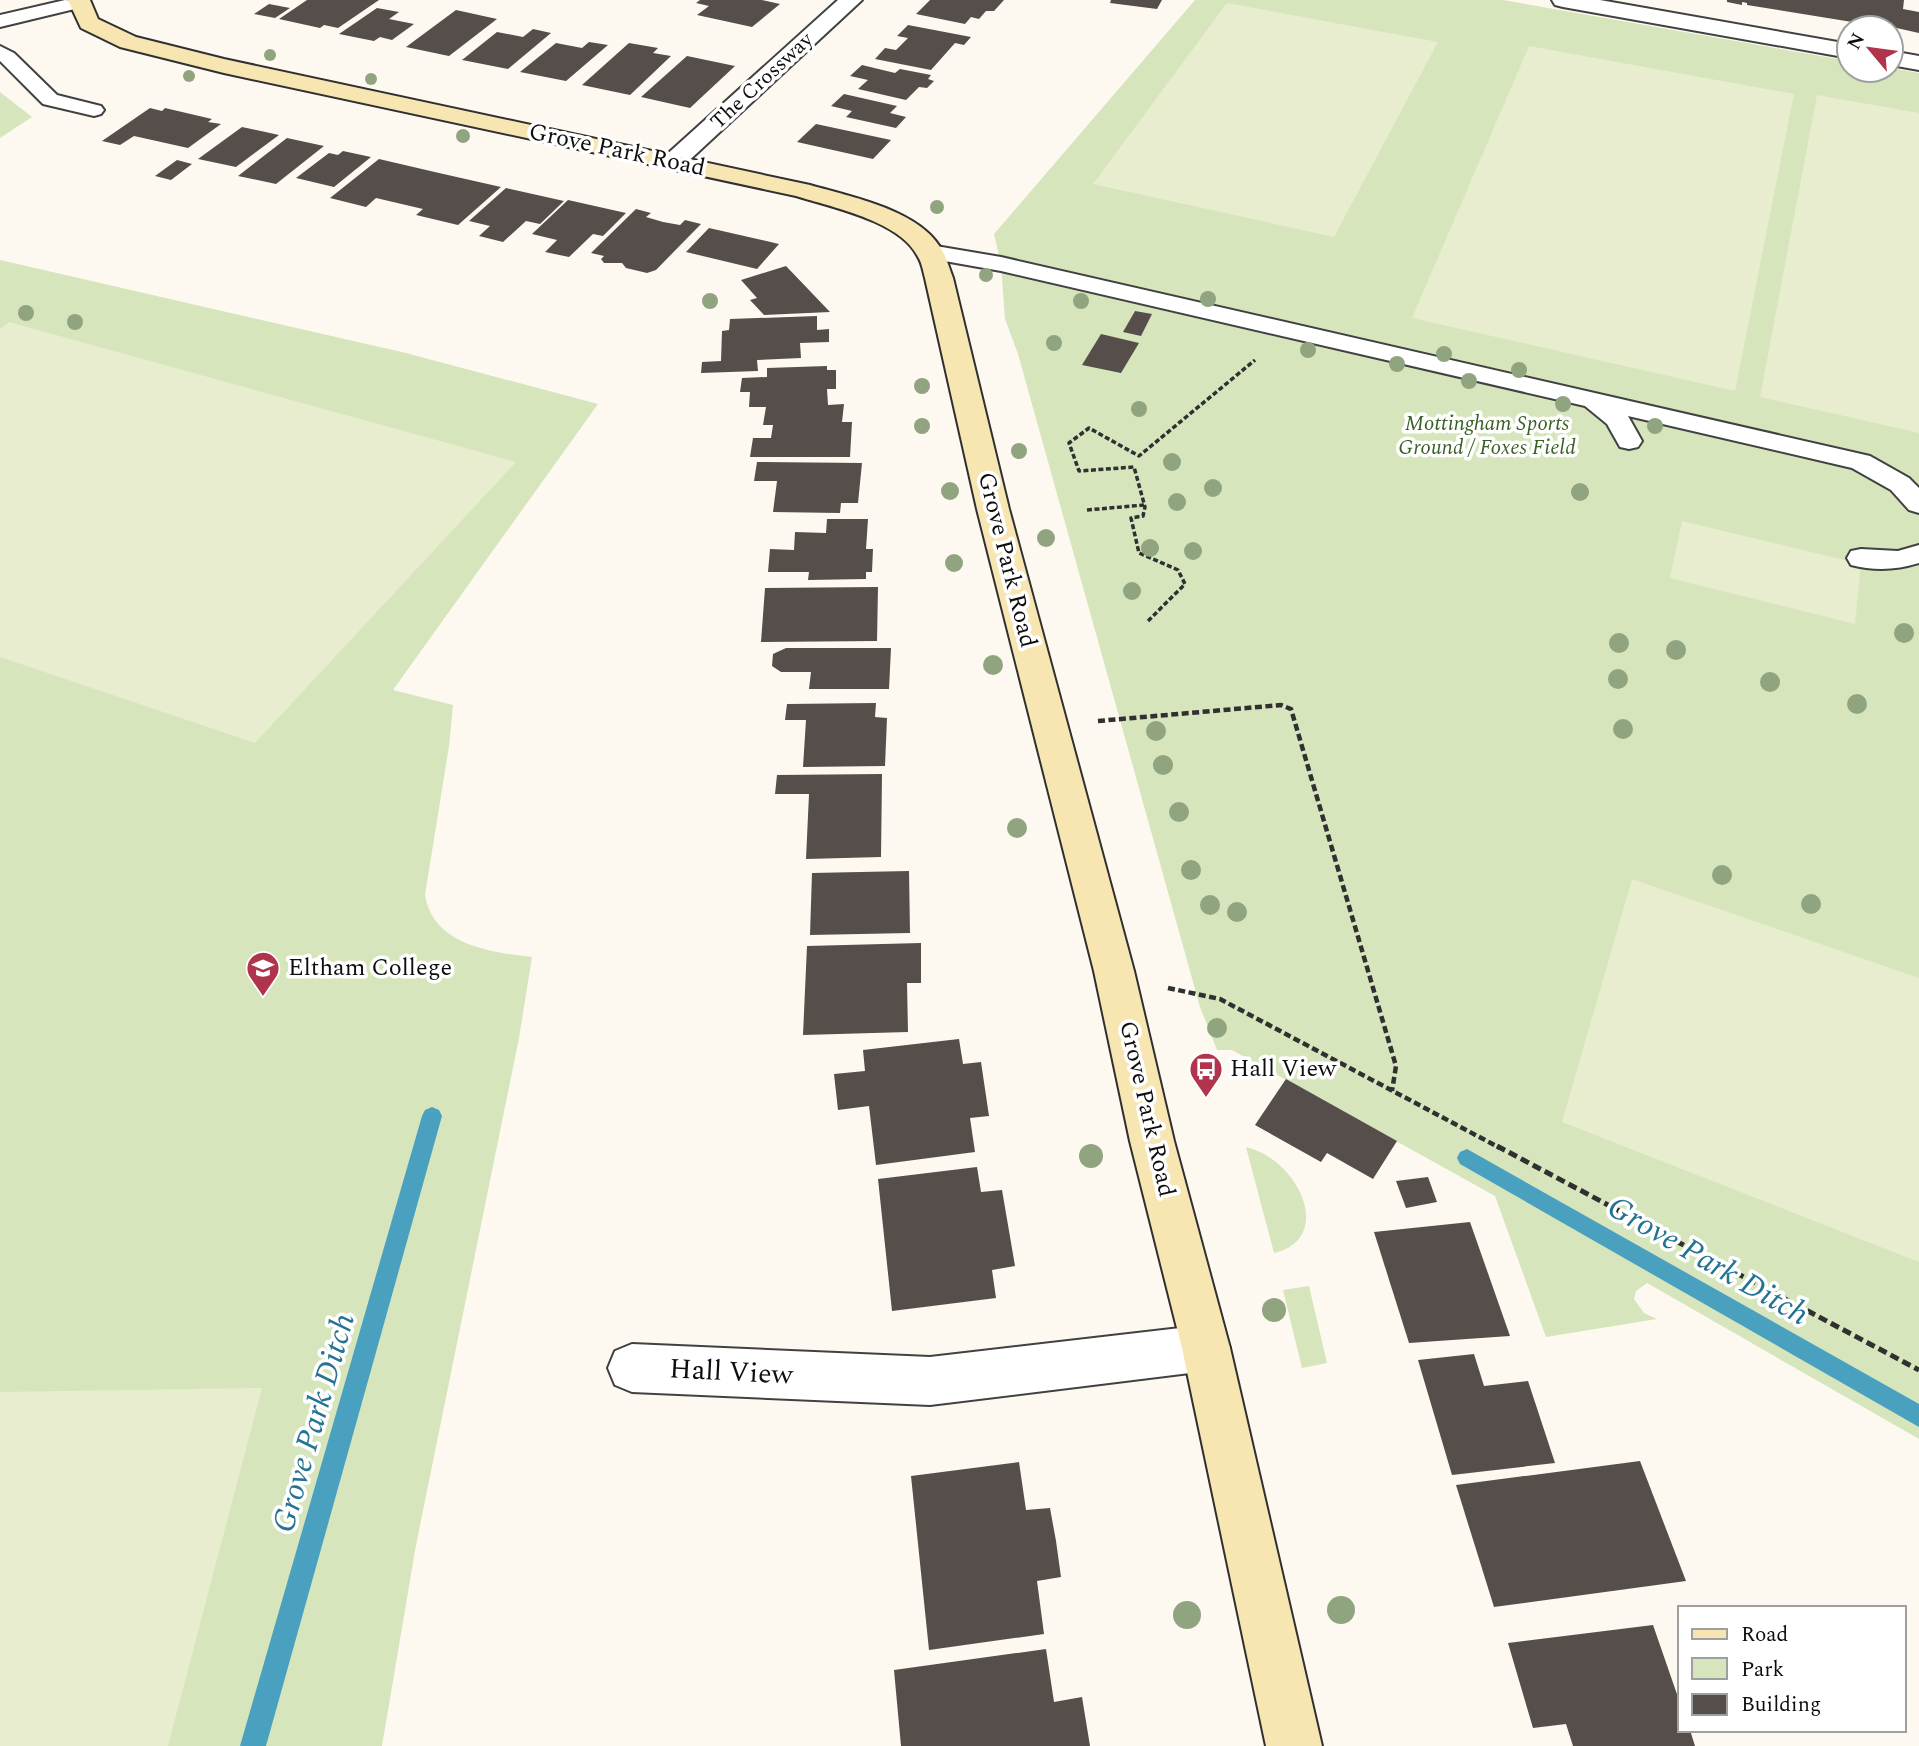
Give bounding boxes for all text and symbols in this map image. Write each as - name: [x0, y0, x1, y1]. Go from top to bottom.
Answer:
- north arrow: [1835, 14, 1905, 84]
- street label: The Crossway: [703, 24, 821, 137]
- text: N: [1840, 28, 1873, 55]
- street label: Grove Park Road: [525, 114, 709, 186]
- park label: Mottingham Sports Ground / Foxes Field: [1398, 408, 1576, 464]
- street label: Grove Park Road: [968, 468, 1046, 652]
- school or university icon: Eltham College: [244, 949, 282, 998]
- place label: Eltham College: [288, 950, 452, 986]
- street label: Grove Park Road: [1109, 1017, 1185, 1201]
- bus stop icon: Hall View: [1187, 1050, 1225, 1099]
- place label: Hall View: [1230, 1051, 1337, 1087]
- water label: Grove Park Ditch: [1598, 1183, 1818, 1339]
- water label: Grove Park Ditch: [259, 1308, 369, 1538]
- street label: Hall View: [668, 1347, 795, 1397]
- legend: [1678, 1606, 1905, 1732]
- text: Road: [1741, 1619, 1788, 1651]
- text: Park: [1741, 1654, 1785, 1686]
- text: Building: [1741, 1689, 1821, 1721]

